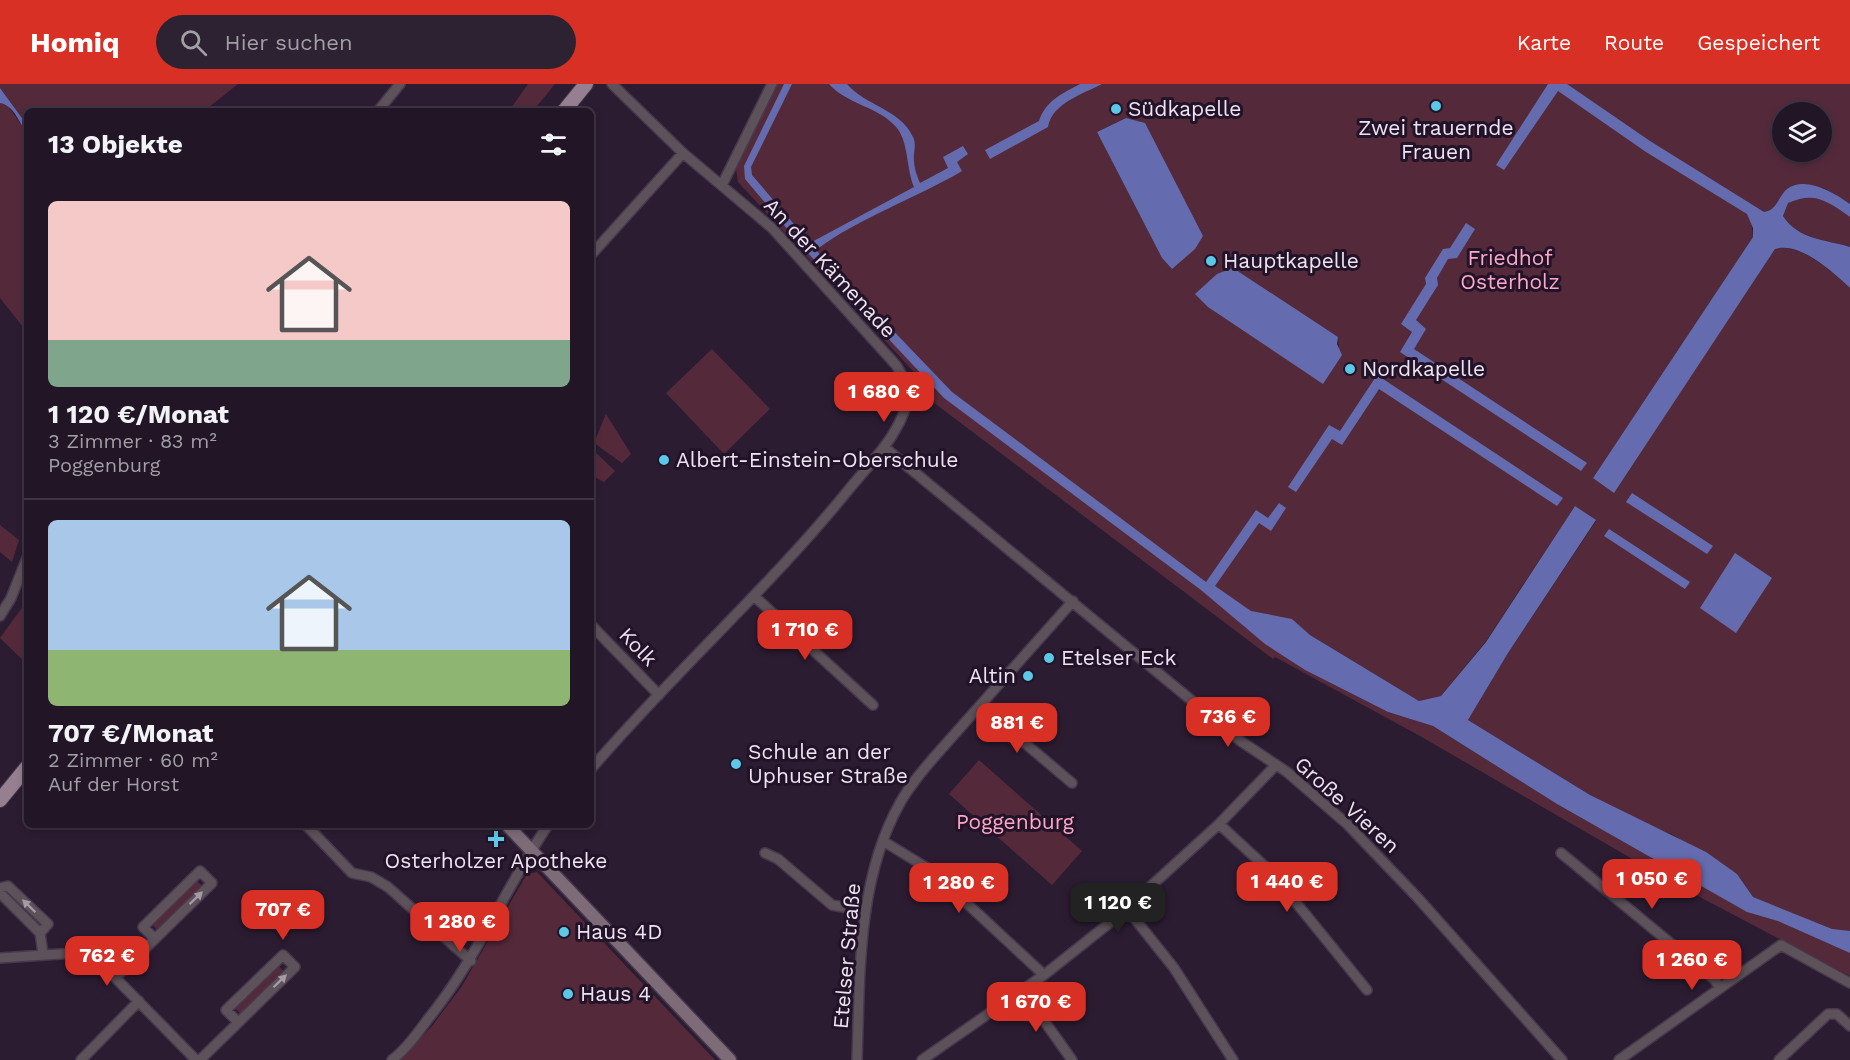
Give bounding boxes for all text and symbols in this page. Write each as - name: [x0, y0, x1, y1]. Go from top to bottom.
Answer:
- search box: [156, 15, 576, 69]
- text: Homiq: [30, 26, 120, 59]
- icon: search: [177, 26, 210, 59]
- text: Hier suchen: [225, 30, 353, 55]
- text: Karte: [1517, 30, 1571, 55]
- text: Route: [1604, 30, 1664, 55]
- text: Gespeichert: [1697, 30, 1820, 55]
- place label: Südkapelle: [1128, 96, 1241, 121]
- marker: Zwei trauernde Frauen: [1429, 99, 1443, 113]
- marker: Südkapelle: [1109, 102, 1123, 116]
- map controls: [1772, 102, 1832, 162]
- button: layers: [1772, 102, 1832, 162]
- place label: Zwei trauernde Frauen: [1358, 115, 1514, 164]
- icon: filters: [537, 128, 570, 161]
- text: 13 Objekte: [48, 129, 183, 159]
- street label: An der Kämenade: [759, 193, 902, 343]
- icon: home: [255, 240, 363, 348]
- park label: Friedhof Osterholz: [1460, 245, 1560, 294]
- place label: Hauptkapelle: [1223, 248, 1359, 273]
- marker: Hauptkapelle: [1204, 254, 1218, 268]
- place label: Nordkapelle: [1362, 356, 1485, 381]
- marker: Nordkapelle: [1343, 362, 1357, 376]
- pin: 1 680 €: [829, 372, 939, 423]
- text: 1 680 €: [848, 379, 920, 403]
- text: 1 120 €/Monat: [48, 399, 229, 429]
- text: 3 Zimmer · 83 m²: [48, 429, 217, 453]
- place label: Albert-Einstein-Oberschule: [676, 447, 958, 472]
- text: Poggenburg: [48, 453, 160, 477]
- marker: Albert-Einstein-Oberschule: [657, 453, 671, 467]
- icon: home: [255, 559, 363, 667]
- pin: 1 710 €: [750, 610, 860, 661]
- text: 1 710 €: [771, 617, 839, 641]
- street label: Kolk: [614, 622, 663, 671]
- place label: Etelser Eck: [1061, 645, 1177, 670]
- marker: Etelser Eck: [1042, 651, 1056, 665]
- place label: Altin: [969, 663, 1016, 688]
- marker: Altin: [1021, 669, 1035, 683]
- pin: 736 €: [1186, 697, 1270, 748]
- pin: 881 €: [975, 703, 1059, 754]
- text: 736 €: [1200, 704, 1256, 728]
- text: 881 €: [990, 710, 1044, 734]
- text: 707 €/Monat: [48, 718, 213, 748]
- place label: Schule an der Uphuser Straße: [748, 739, 908, 788]
- text: 2 Zimmer · 60 m²: [48, 748, 218, 772]
- street label: Große Vieren: [1290, 751, 1405, 858]
- marker: Schule an der Uphuser Straße: [729, 757, 743, 771]
- text: Auf der Horst: [48, 772, 179, 796]
- park label: Poggenburg: [956, 809, 1075, 834]
- marker: Osterholzer Apotheke: [489, 832, 503, 846]
- place label: Osterholzer Apotheke: [385, 848, 607, 873]
- pin: 1 050 €: [1597, 859, 1707, 910]
- pin: 1 440 €: [1232, 862, 1342, 913]
- pin: 1 280 €: [904, 863, 1014, 914]
- text: 1 050 €: [1616, 866, 1688, 890]
- text: 1 440 €: [1251, 869, 1323, 893]
- text: 1 280 €: [923, 870, 995, 894]
- street label: Etelser Straße: [828, 882, 865, 1030]
- pin: 1 120 €: [1063, 883, 1173, 934]
- pin: 707 €: [241, 890, 325, 941]
- text: 1 120 €: [1084, 890, 1152, 914]
- one-way arrow: [189, 892, 203, 906]
- text: 707 €: [255, 897, 311, 921]
- one-way arrow: [22, 899, 36, 913]
- pin: 1 280 €: [405, 902, 515, 953]
- text: 1 280 €: [424, 909, 496, 933]
- place label: Haus 4D: [576, 919, 662, 944]
- marker: Haus 4D: [557, 925, 571, 939]
- pin: 762 €: [65, 936, 149, 987]
- pin: 1 260 €: [1637, 940, 1747, 991]
- text: 762 €: [79, 943, 135, 967]
- text: 1 260 €: [1656, 947, 1728, 971]
- one-way arrow: [273, 975, 287, 989]
- place label: Haus 4: [580, 981, 651, 1006]
- pin: 1 670 €: [981, 982, 1091, 1033]
- marker: Haus 4: [561, 987, 575, 1001]
- text: 1 670 €: [1001, 989, 1071, 1013]

